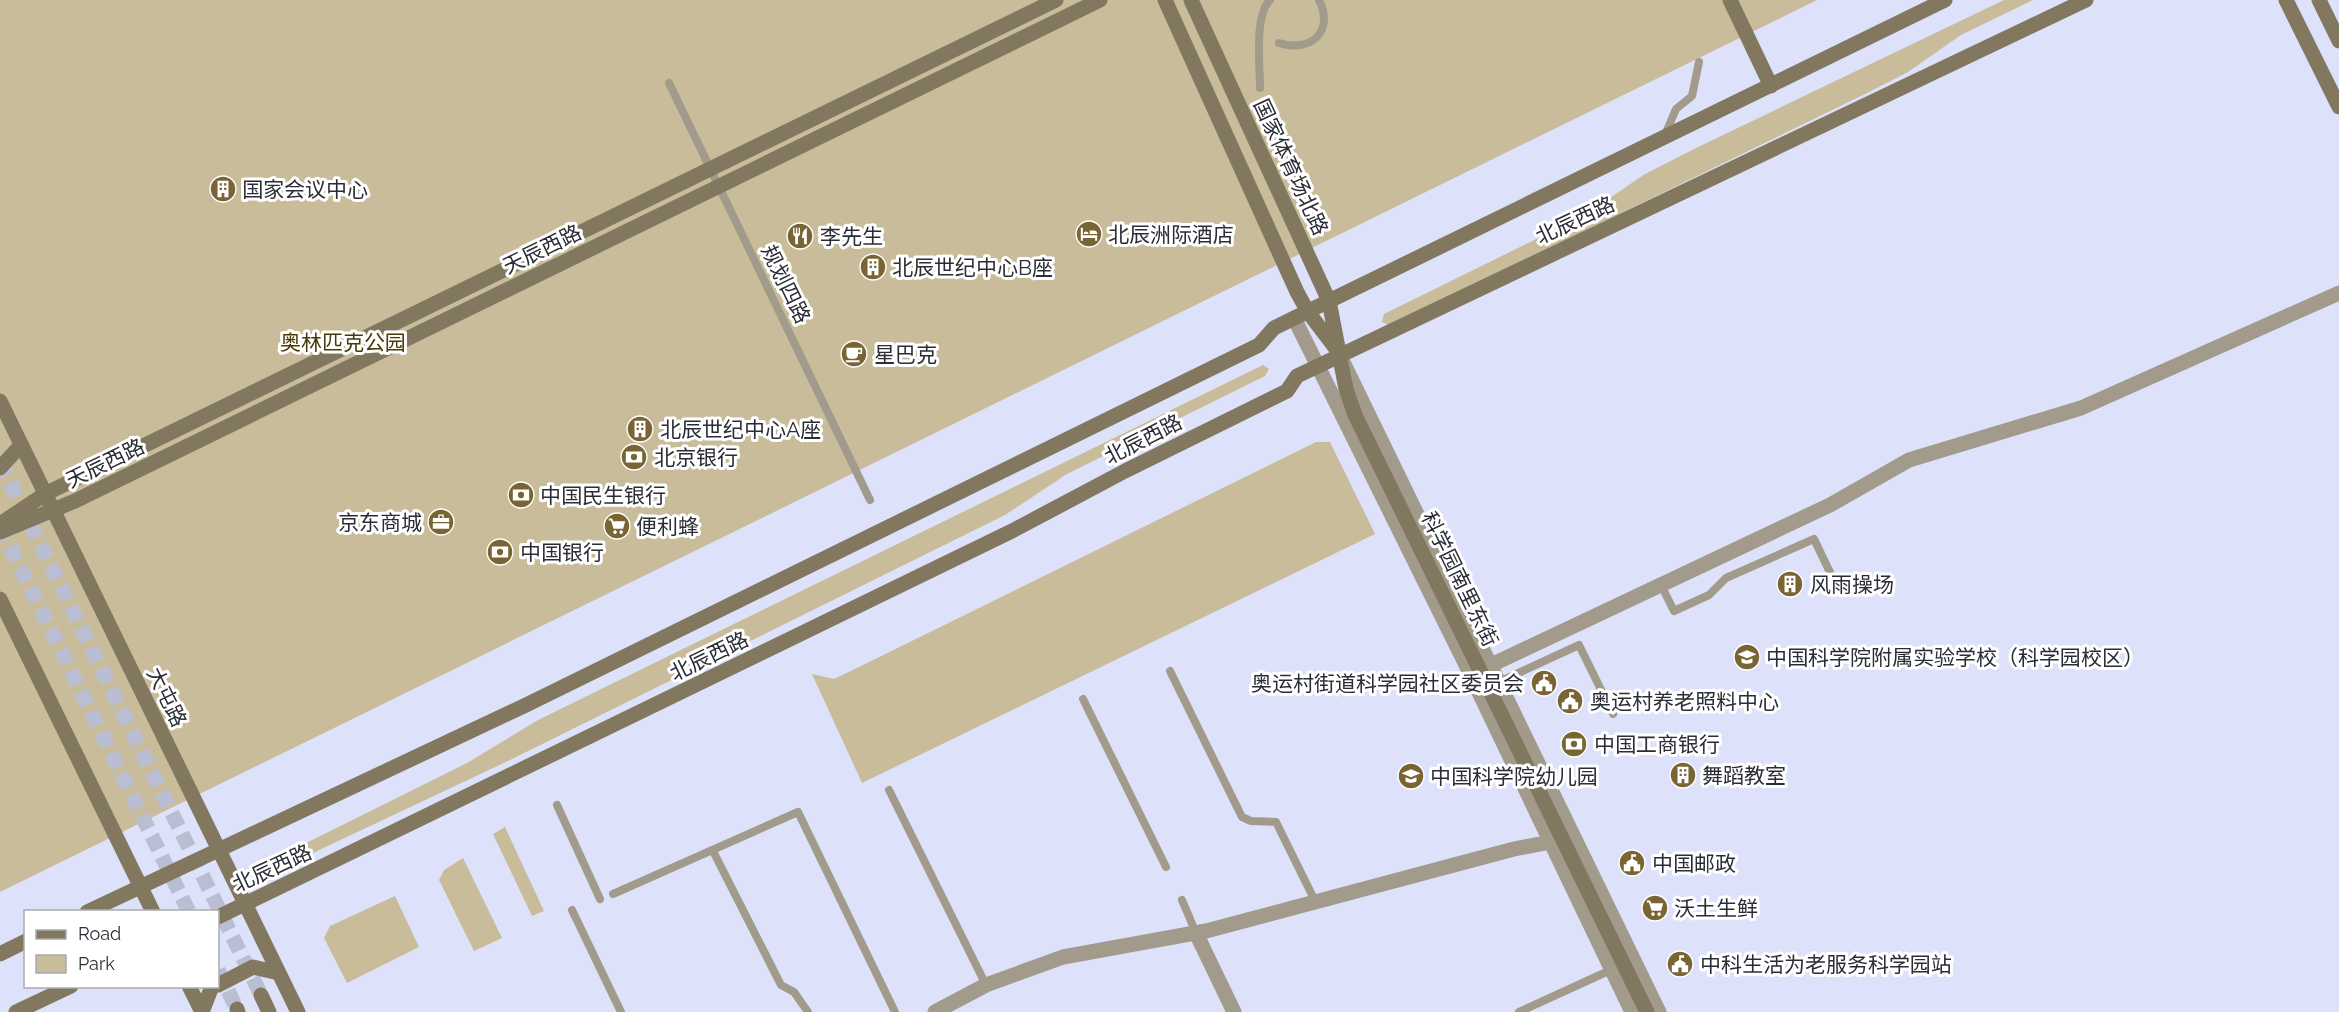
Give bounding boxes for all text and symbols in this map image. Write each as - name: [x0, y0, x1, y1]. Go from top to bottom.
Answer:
- street label: 国家体育场北路: [1249, 95, 1333, 239]
- building icon: 国家会议中心: [208, 174, 238, 204]
- place label: 国家会议中心: [242, 177, 368, 202]
- street label: 北辰西路: [1532, 191, 1618, 249]
- street label: 天辰西路: [499, 219, 585, 279]
- hotel icon: 北辰洲际酒店: [1074, 219, 1104, 249]
- restaurant icon: 李先生: [785, 221, 815, 251]
- place label: 北辰洲际酒店: [1108, 222, 1234, 247]
- place label: 李先生: [820, 224, 883, 249]
- street label: 规划四路: [756, 241, 816, 327]
- building icon: 北辰世纪中心B座: [858, 252, 888, 282]
- place label: 北辰世纪中心B座: [892, 255, 1053, 280]
- park label: 奥林匹克公园: [280, 330, 406, 355]
- cafe icon: 星巴克: [839, 339, 869, 369]
- place label: 星巴克: [874, 342, 937, 367]
- street label: 北辰西路: [1100, 409, 1186, 469]
- building icon: 北辰世纪中心A座: [625, 414, 655, 444]
- place label: 北辰世纪中心A座: [660, 417, 821, 442]
- street label: 天辰西路: [62, 433, 148, 493]
- bank icon: 北京银行: [619, 442, 649, 472]
- place label: 北京银行: [654, 445, 738, 470]
- bank icon: 中国民生银行: [506, 480, 536, 510]
- place label: 中国民生银行: [540, 483, 666, 508]
- office icon: 京东商城: [426, 507, 456, 537]
- street label: 科学园南里东街: [1417, 507, 1503, 651]
- place label: 京东商城: [338, 510, 422, 535]
- supermarket icon: 便利蜂: [602, 511, 632, 541]
- place label: 便利蜂: [636, 514, 699, 539]
- bank icon: 中国银行: [485, 537, 515, 567]
- place label: 中国银行: [520, 540, 604, 565]
- building icon: 风雨操场: [1775, 569, 1805, 599]
- place label: 风雨操场: [1810, 572, 1894, 597]
- street label: 北辰西路: [666, 626, 752, 686]
- school or university icon: 中国科学院附属实验学校（科学园校区）: [1732, 642, 1762, 672]
- place label: 中国科学院附属实验学校（科学园校区）: [1766, 645, 2144, 670]
- street label: 大屯路: [142, 663, 192, 731]
- public building icon: 奥运村街道科学园社区委员会: [1529, 668, 1559, 698]
- place label: 奥运村街道科学园社区委员会: [1251, 671, 1524, 696]
- public building icon: 奥运村养老照料中心: [1555, 686, 1585, 716]
- place label: 奥运村养老照料中心: [1590, 689, 1779, 714]
- bank icon: 中国工商银行: [1559, 729, 1589, 759]
- place label: 中国工商银行: [1594, 732, 1720, 757]
- building icon: 舞蹈教室: [1668, 760, 1698, 790]
- school or university icon: 中国科学院幼儿园: [1396, 761, 1426, 791]
- place label: 舞蹈教室: [1702, 763, 1786, 788]
- place label: 中国科学院幼儿园: [1430, 764, 1598, 789]
- street label: 北辰西路: [229, 839, 315, 897]
- public building icon: 中国邮政: [1617, 848, 1647, 878]
- place label: 中国邮政: [1652, 851, 1736, 876]
- supermarket icon: 沃土生鲜: [1640, 893, 1670, 923]
- place label: 沃土生鲜: [1674, 896, 1758, 921]
- legend: [24, 910, 219, 988]
- text: Road: [78, 923, 121, 944]
- public building icon: 中科生活为老服务科学园站: [1665, 949, 1695, 979]
- place label: 中科生活为老服务科学园站: [1700, 952, 1952, 977]
- text: Park: [78, 953, 115, 974]

